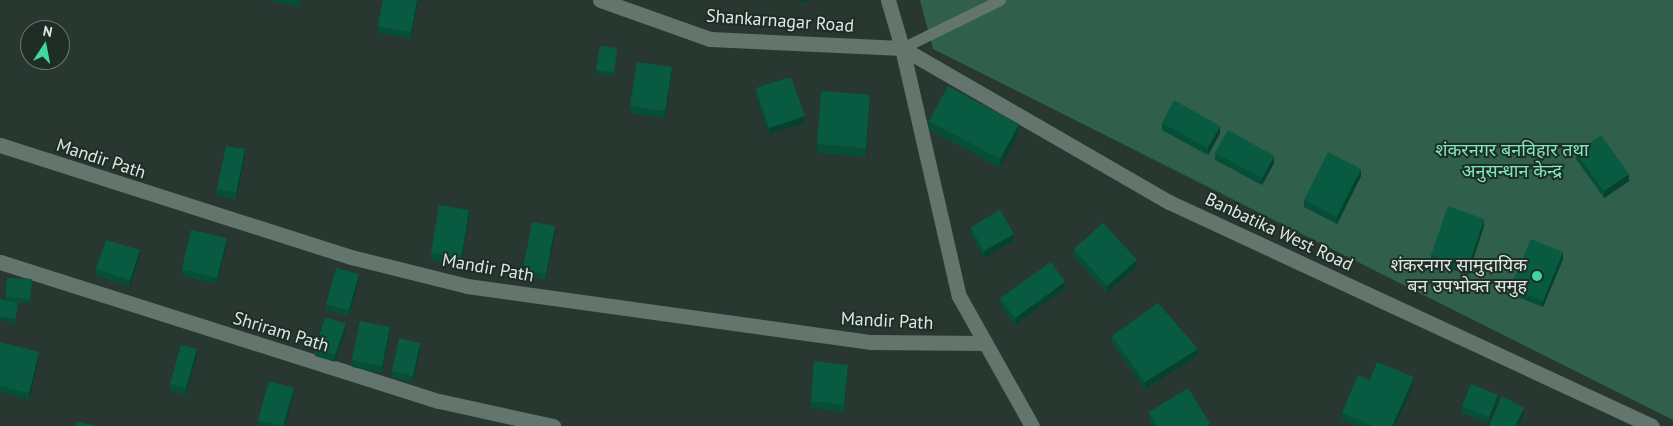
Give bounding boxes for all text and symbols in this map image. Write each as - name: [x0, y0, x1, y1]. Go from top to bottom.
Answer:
- street label: Shankarnagar Road: [705, 5, 855, 37]
- north arrow: [20, 20, 70, 70]
- text: N: [41, 22, 54, 41]
- street label: Mandir Path: [54, 134, 148, 184]
- park label: शंकरनगर बनविहार तथा अनुसन्धान केन्द्र: [1435, 140, 1589, 182]
- street label: Banbatika West Road: [1201, 188, 1357, 276]
- street label: Mandir Path: [440, 249, 536, 287]
- place label: शंकरनगर सामुदायिक बन उपभोक्त समुह: [1391, 255, 1527, 298]
- marker: शंकरनगर सामुदायिक बन उपभोक्त समुह: [1531, 270, 1543, 282]
- street label: Shriram Path: [230, 307, 332, 357]
- street label: Mandir Path: [840, 308, 934, 334]

